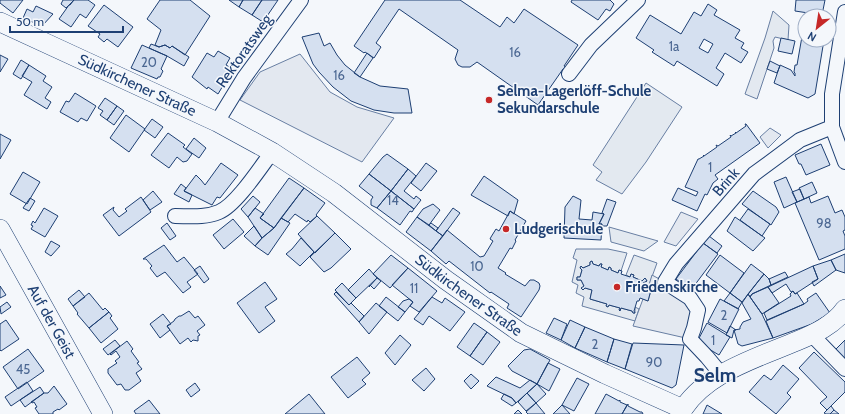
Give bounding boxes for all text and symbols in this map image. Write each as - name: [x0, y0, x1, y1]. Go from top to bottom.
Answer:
- scale bar: [10, 8, 123, 34]
- north arrow: [797, 8, 837, 48]
- street label: Rektoratsweg: [212, 10, 276, 91]
- text: 50 m: [16, 14, 44, 29]
- text: N: [805, 29, 819, 45]
- house number: 1a: [669, 38, 680, 54]
- house number: 16: [509, 44, 521, 60]
- street label: Südkirchener Straße: [75, 50, 199, 120]
- house number: 20: [141, 54, 157, 70]
- house number: 16: [333, 67, 345, 83]
- place label: Selma-Lagerlöff-Schule Sekundarschule: [497, 82, 652, 117]
- marker: Selma-Lagerlöff-Schule Sekundarschule: [484, 95, 494, 105]
- house number: 1: [708, 159, 712, 175]
- street label: Brink: [709, 164, 743, 200]
- house number: 14: [387, 192, 399, 208]
- house number: 98: [816, 215, 832, 231]
- place label: Ludgerischule: [514, 220, 603, 238]
- marker: Ludgerischule: [501, 224, 511, 234]
- street label: Südkirchener Straße: [412, 250, 526, 340]
- house number: 10: [470, 258, 484, 274]
- place label: Friedenskirche: [625, 278, 718, 296]
- house number: 11: [410, 280, 418, 296]
- street label: Auf der Geist: [24, 282, 79, 362]
- marker: Friedenskirche: [612, 282, 622, 292]
- house number: 2: [721, 307, 728, 323]
- house number: 1: [711, 332, 715, 348]
- house number: 2: [592, 336, 599, 352]
- house number: 90: [646, 354, 662, 370]
- house number: 45: [16, 361, 30, 377]
- district label: Selm: [694, 364, 736, 387]

